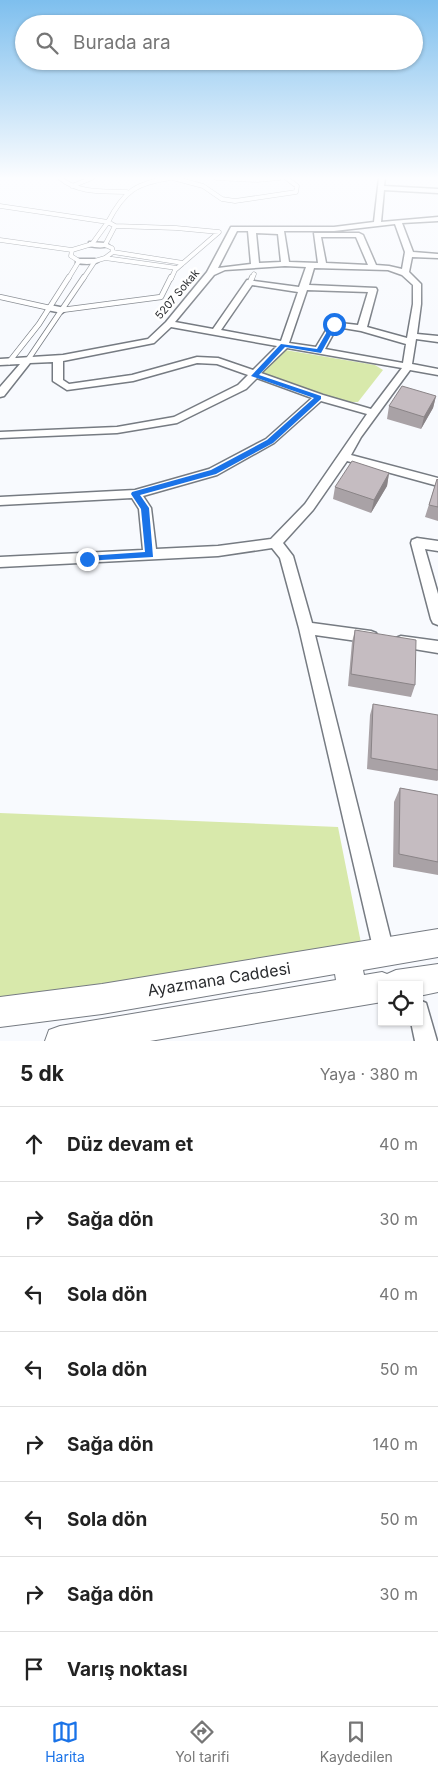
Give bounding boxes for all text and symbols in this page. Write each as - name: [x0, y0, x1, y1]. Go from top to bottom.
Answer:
- search box: [15, 15, 423, 70]
- icon: search: [33, 29, 61, 57]
- text: Burada ara: [73, 31, 171, 54]
- street label: 5207 Sokak: [152, 266, 202, 322]
- route start: [323, 313, 346, 336]
- route end: [76, 548, 99, 571]
- street label: Ayazmana Caddesi: [146, 958, 292, 1000]
- map controls: [378, 981, 423, 1026]
- button: locate: [378, 981, 423, 1026]
- text: 5 dk: [20, 1061, 64, 1086]
- text: Yaya · 380 m: [320, 1064, 418, 1084]
- icon: ahead: [20, 1130, 48, 1158]
- text: Düz devam et: [67, 1133, 193, 1156]
- text: 40 m: [379, 1134, 418, 1154]
- icon: right: [20, 1205, 48, 1233]
- text: Sağa dön: [67, 1208, 153, 1231]
- text: 30 m: [380, 1209, 418, 1229]
- icon: left: [20, 1280, 48, 1308]
- text: Sola dön: [67, 1283, 147, 1306]
- text: 40 m: [379, 1284, 418, 1304]
- icon: left: [20, 1355, 48, 1383]
- text: Sola dön: [67, 1358, 147, 1381]
- text: 50 m: [380, 1359, 418, 1379]
- icon: right: [20, 1430, 48, 1458]
- text: Sağa dön: [67, 1433, 153, 1456]
- text: 140 m: [373, 1434, 418, 1454]
- icon: left: [20, 1505, 48, 1533]
- text: Sola dön: [67, 1508, 147, 1531]
- text: 50 m: [380, 1509, 418, 1529]
- icon: right: [20, 1580, 48, 1608]
- text: Sağa dön: [67, 1583, 153, 1606]
- text: 30 m: [380, 1584, 418, 1604]
- icon: arrive: [20, 1655, 48, 1683]
- text: Varış noktası: [67, 1658, 188, 1681]
- tab: Harita: [45, 1718, 85, 1765]
- tab: Yol tarifi: [175, 1718, 229, 1765]
- tab: Kaydedilen: [320, 1718, 393, 1765]

